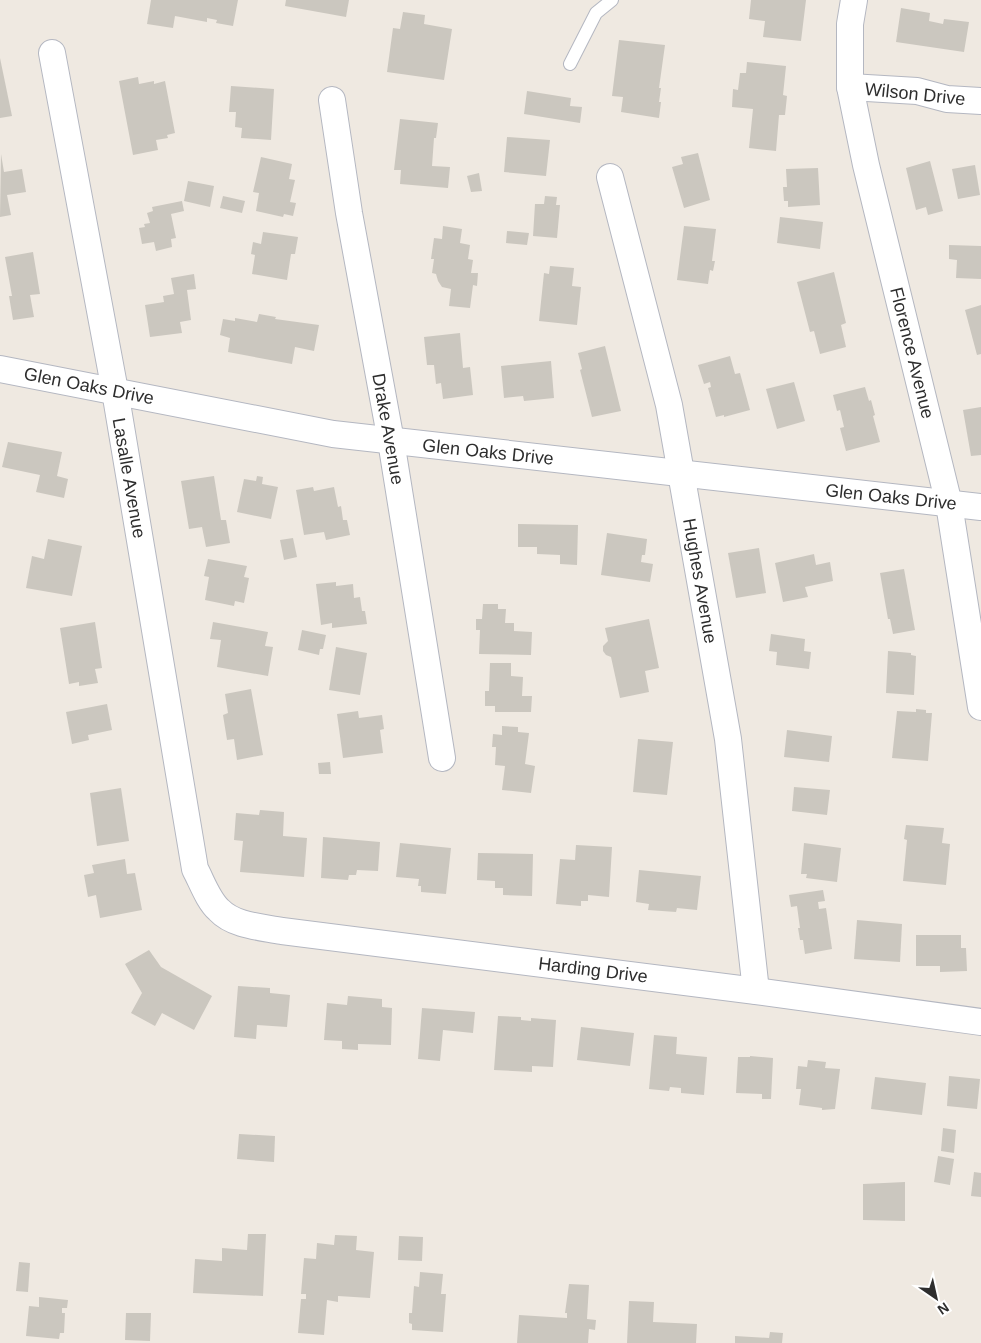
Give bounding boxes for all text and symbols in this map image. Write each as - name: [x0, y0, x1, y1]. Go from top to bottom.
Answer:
- street label: Wilson Drive: [864, 79, 966, 109]
- street label: Florence Avenue: [886, 285, 938, 421]
- street label: Glen Oaks Drive: [22, 364, 156, 408]
- street label: Drake Avenue: [368, 372, 408, 486]
- street label: Lasalle Avenue: [109, 416, 149, 540]
- street label: Glen Oaks Drive: [421, 435, 555, 469]
- street label: Glen Oaks Drive: [824, 480, 958, 514]
- street label: Hughes Avenue: [679, 517, 721, 645]
- street label: Harding Drive: [537, 953, 649, 987]
- north arrow: [911, 1273, 961, 1323]
- text: N: [935, 1299, 952, 1318]

